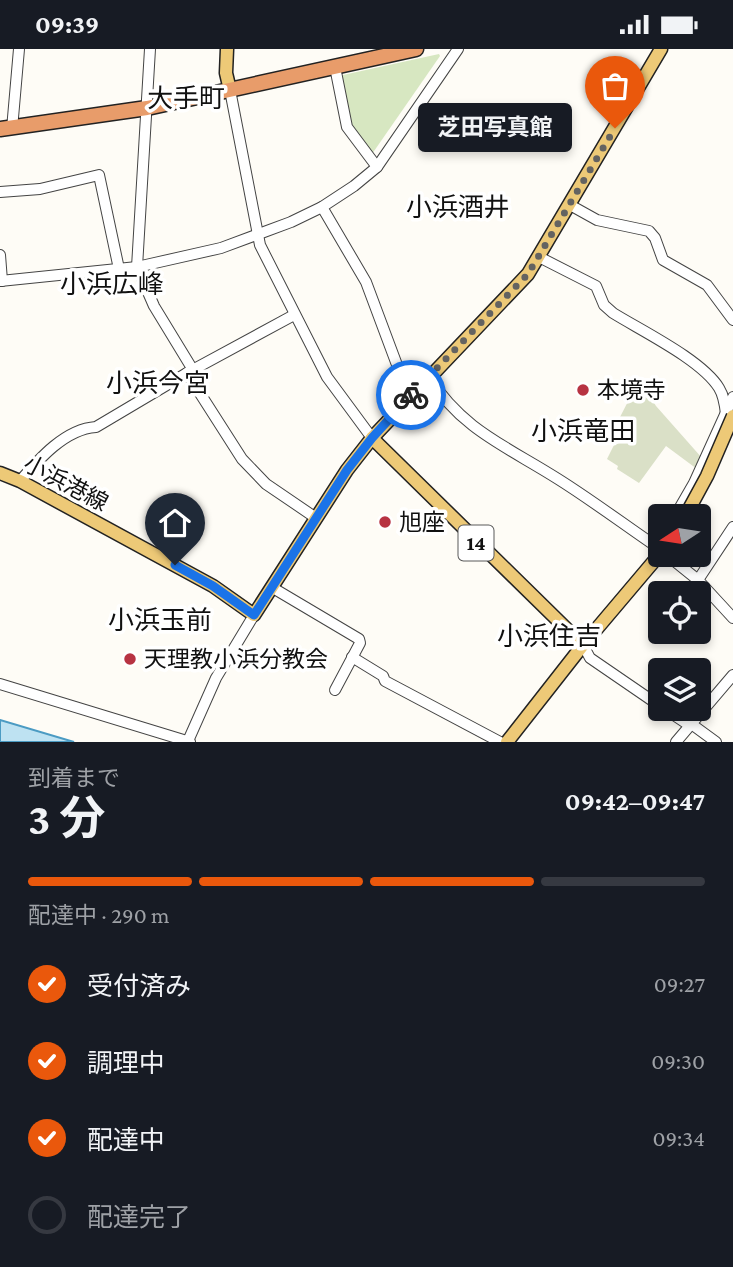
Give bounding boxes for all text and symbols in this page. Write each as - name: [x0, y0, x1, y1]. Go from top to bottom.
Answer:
- text: 09:39: [35, 10, 99, 39]
- pin: [585, 56, 645, 128]
- icon: bag: [596, 67, 634, 105]
- district label: 大手町: [147, 84, 225, 113]
- callout: 芝田写真館: [419, 104, 573, 153]
- text: 芝田写真館: [438, 114, 553, 140]
- district label: 小浜酒井: [406, 193, 510, 222]
- district label: 小浜広峰: [60, 270, 164, 299]
- courier: [376, 360, 446, 430]
- district label: 小浜今宮: [106, 369, 210, 398]
- icon: bike: [392, 376, 430, 414]
- place label: 本境寺: [597, 377, 666, 403]
- marker: 本境寺: [575, 382, 591, 398]
- district label: 小浜竜田: [531, 417, 635, 446]
- street label: 小浜港線: [19, 450, 113, 516]
- pin: [145, 493, 205, 565]
- icon: home: [156, 504, 194, 542]
- north arrow: [648, 504, 710, 567]
- map controls: [648, 504, 711, 721]
- place label: 旭座: [399, 509, 445, 535]
- marker: 旭座: [377, 514, 393, 530]
- road number: 14: [458, 525, 494, 561]
- button: locate: [648, 581, 711, 644]
- district label: 小浜玉前: [108, 606, 212, 635]
- district label: 小浜住吉: [497, 622, 601, 651]
- place label: 天理教小浜分教会: [144, 646, 328, 672]
- marker: 天理教小浜分教会: [122, 651, 138, 667]
- button: layers: [648, 658, 711, 721]
- text: 到着まで: [28, 765, 120, 791]
- text: 09:42–09:47: [565, 787, 705, 816]
- text: 3 分: [28, 793, 105, 844]
- text: 配達中 · 290 m: [28, 902, 170, 928]
- icon: check: [28, 965, 66, 1003]
- text: 09:27: [654, 971, 705, 997]
- text: 受付済み: [87, 972, 191, 1001]
- icon: check: [28, 1042, 66, 1080]
- text: 09:30: [651, 1048, 705, 1074]
- text: 調理中: [87, 1049, 165, 1078]
- icon: check: [28, 1119, 66, 1157]
- text: 09:34: [652, 1125, 705, 1151]
- text: 配達中: [87, 1126, 165, 1155]
- text: 配達完了: [87, 1203, 191, 1232]

